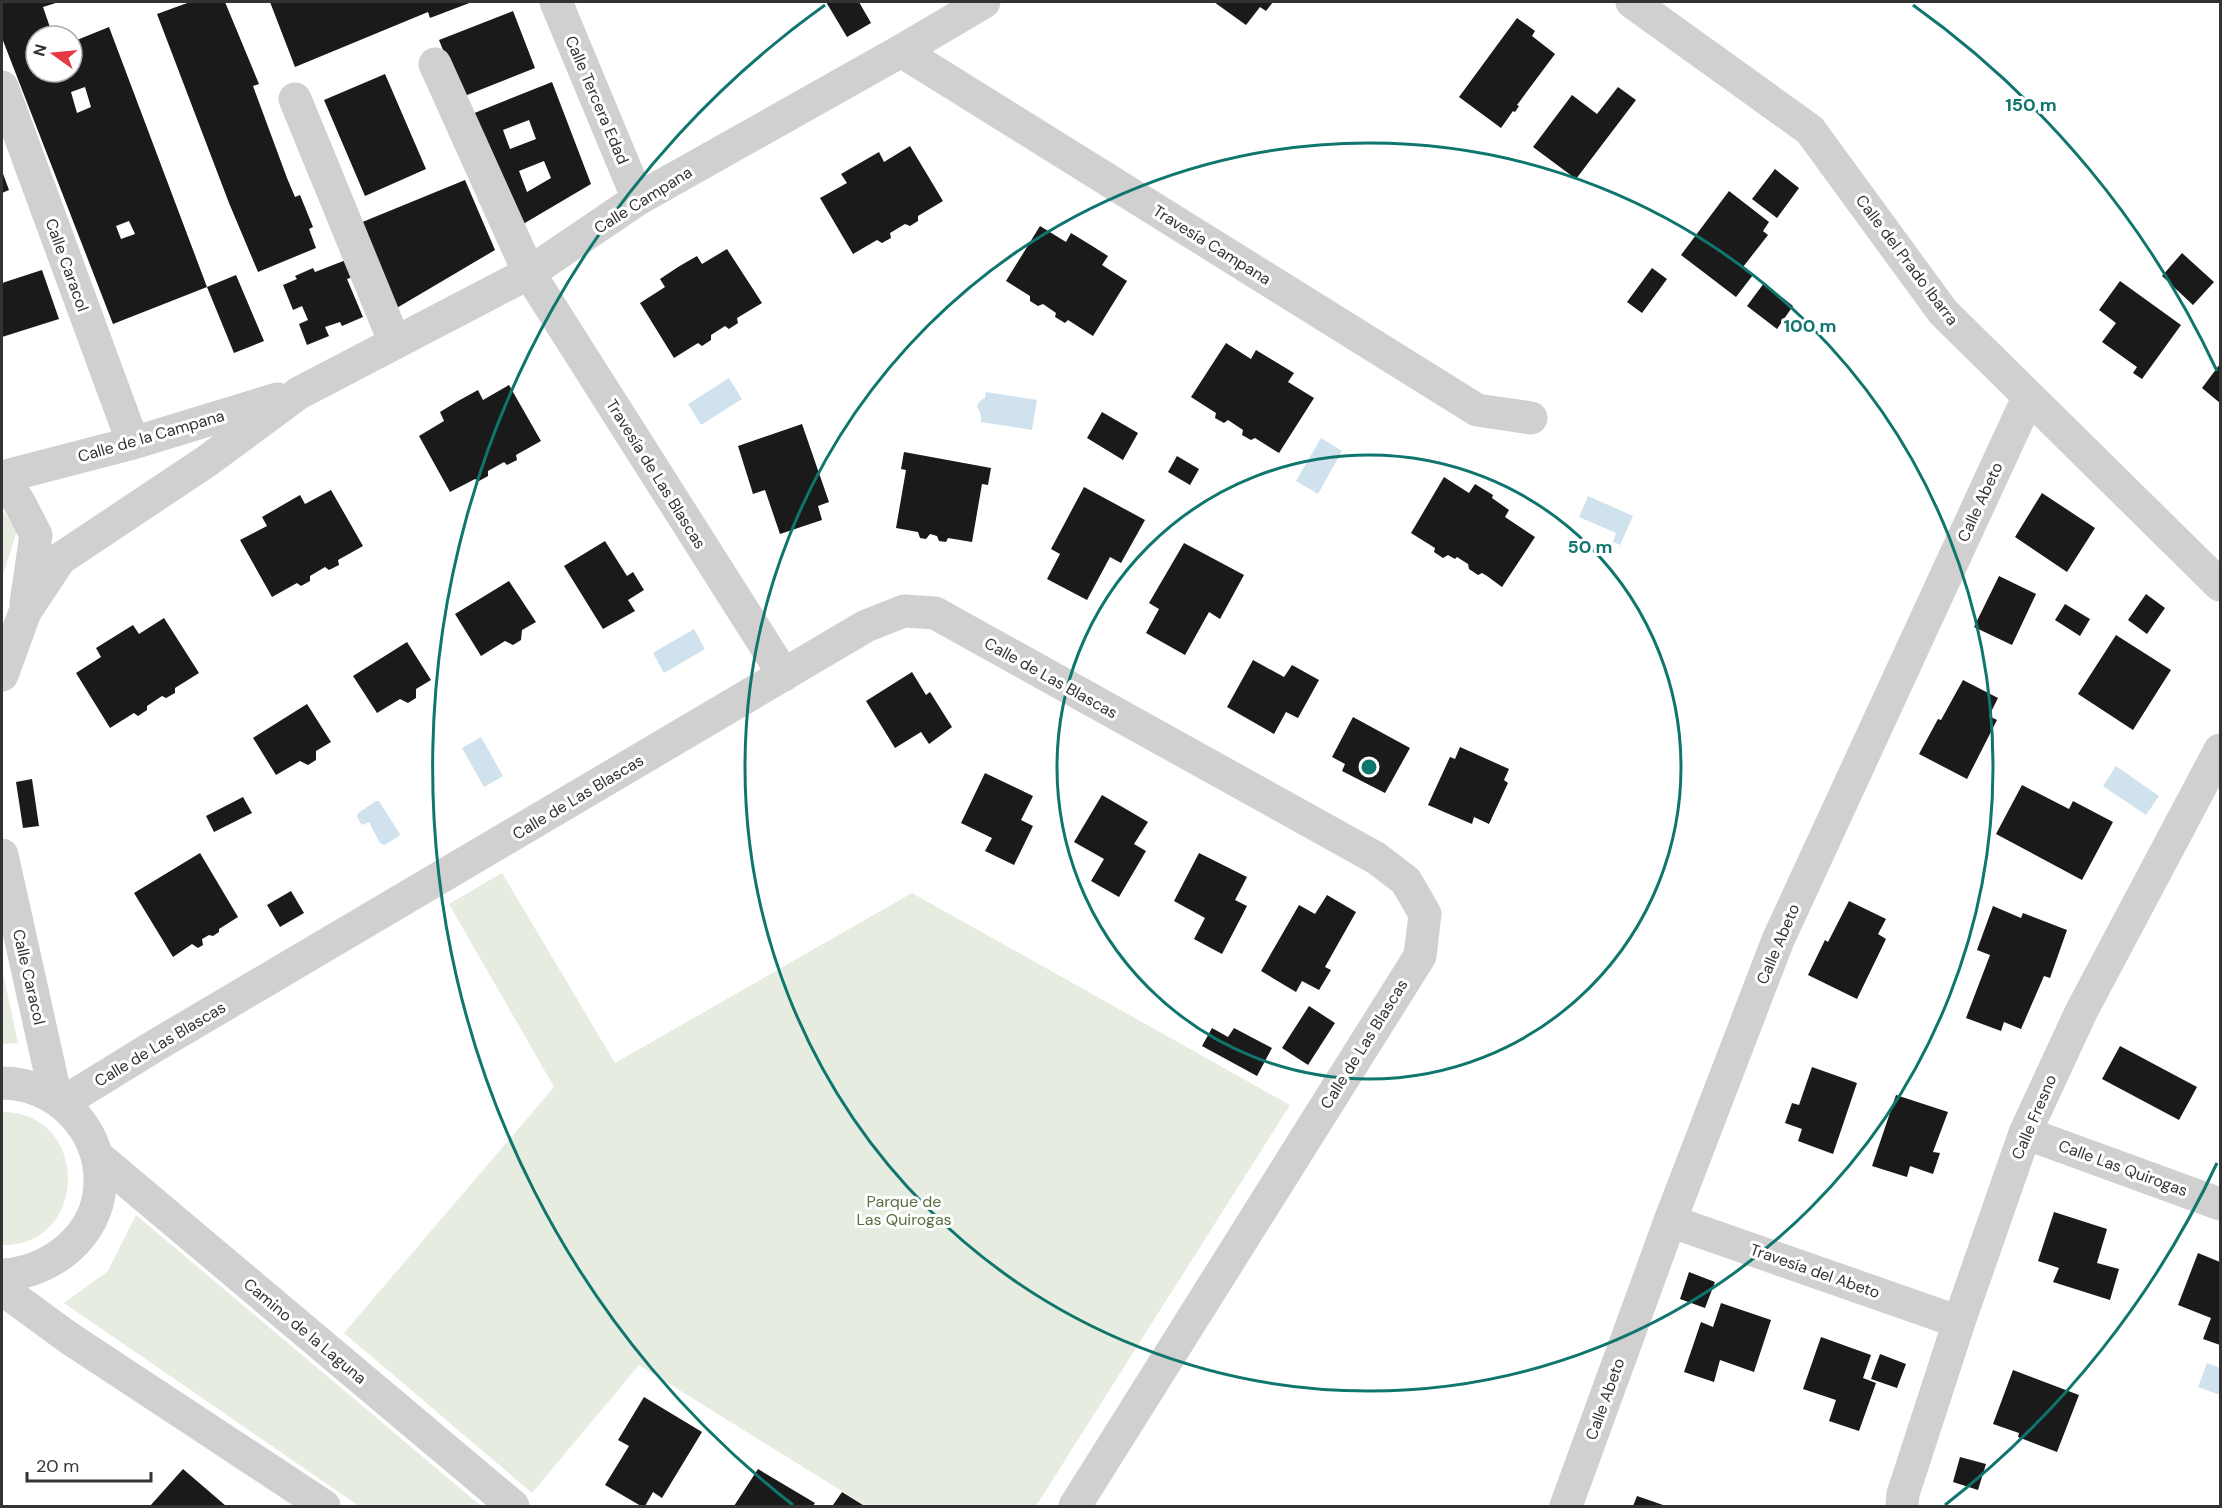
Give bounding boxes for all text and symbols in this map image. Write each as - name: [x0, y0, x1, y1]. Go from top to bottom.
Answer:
- north arrow: [24, 24, 84, 84]
- street label: Calle Tercera Edad: [560, 32, 634, 168]
- text: N: [28, 42, 52, 59]
- text: 150 m: [2005, 93, 2057, 117]
- street label: Calle Campana: [590, 161, 696, 239]
- street label: Calle del Prado Ibarra: [1851, 190, 1963, 330]
- street label: Travesía Campana: [1149, 200, 1275, 290]
- street label: Calle Caracol: [40, 216, 94, 314]
- text: 100 m: [1783, 314, 1837, 338]
- street label: Travesía de Las Blascas: [601, 395, 711, 553]
- street label: Calle de la Campana: [75, 405, 227, 467]
- street label: Calle Abeto: [1952, 459, 2008, 545]
- text: 50 m: [1567, 535, 1613, 559]
- street label: Calle de Las Blascas: [981, 633, 1121, 723]
- street label: Calle de Las Blascas: [509, 750, 647, 844]
- centre of rings: [1359, 757, 1379, 777]
- street label: Calle Abeto: [1752, 900, 1804, 988]
- street label: Calle Caracol: [8, 927, 50, 1027]
- street label: Calle de Las Blascas: [1316, 975, 1412, 1113]
- street label: Calle de Las Blascas: [91, 997, 229, 1091]
- street label: Calle Fresno: [2007, 1071, 2061, 1163]
- street label: Calle Las Quirogas: [2056, 1135, 2190, 1201]
- park label: Parque de Las Quirogas: [856, 1191, 952, 1230]
- street label: Travesía del Abeto: [1747, 1239, 1883, 1303]
- street label: Camino de la Laguna: [239, 1273, 371, 1389]
- street label: Calle Abeto: [1580, 1355, 1630, 1443]
- scale bar: [27, 1445, 152, 1483]
- text: 20 m: [36, 1454, 79, 1478]

